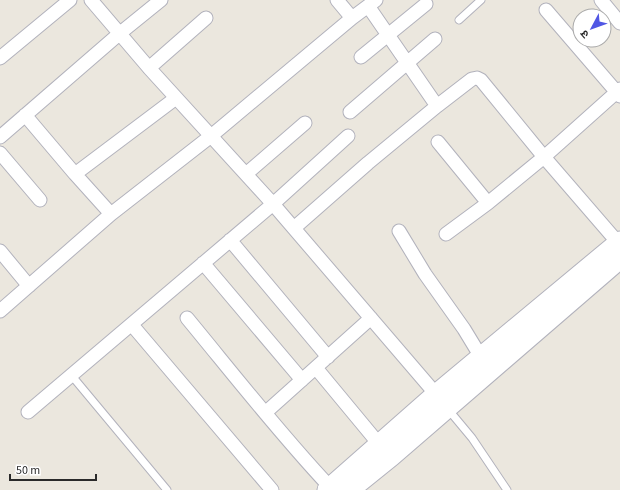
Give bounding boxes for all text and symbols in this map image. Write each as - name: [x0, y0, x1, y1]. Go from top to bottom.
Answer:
- north arrow: [572, 8, 612, 48]
- text: उ: [577, 26, 593, 42]
- scale bar: [10, 456, 96, 482]
- text: 50 m: [16, 462, 40, 479]

